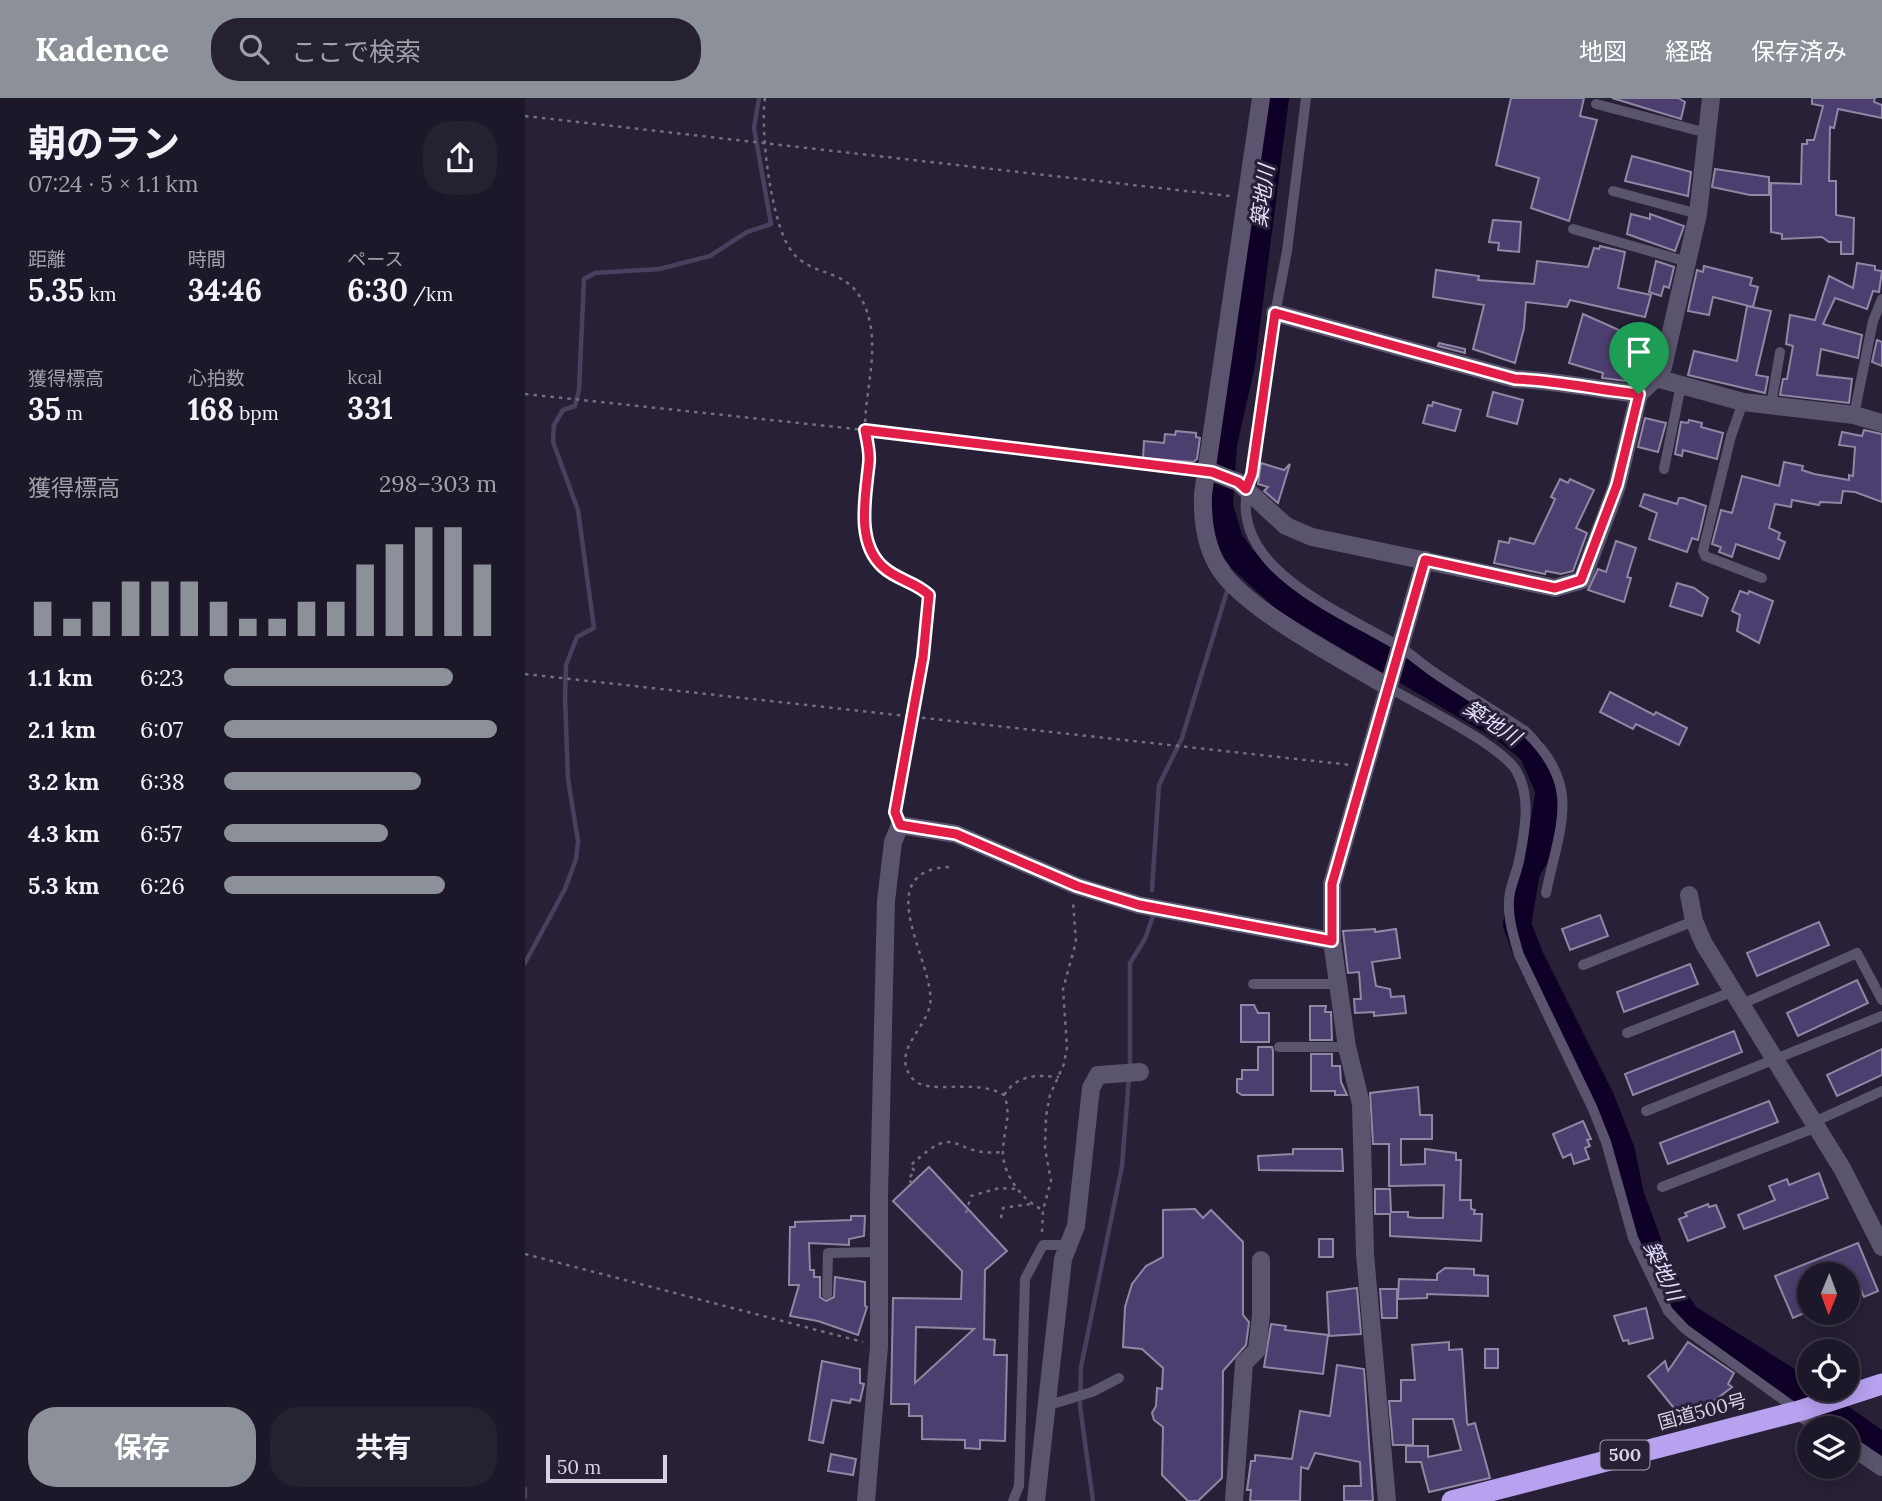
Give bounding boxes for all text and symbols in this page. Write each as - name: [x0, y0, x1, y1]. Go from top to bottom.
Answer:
- search box: [211, 18, 701, 81]
- text: Kadence: [35, 28, 169, 70]
- icon: search: [235, 30, 273, 68]
- text: ここで検索: [291, 35, 421, 68]
- text: 地図: [1579, 36, 1627, 67]
- text: 経路: [1665, 36, 1713, 67]
- text: 保存済み: [1751, 36, 1847, 67]
- text: 朝のラン: [28, 119, 180, 167]
- button: share: [423, 121, 497, 195]
- water label: 築地川: [1245, 161, 1280, 229]
- text: 07:24 · 5 × 1.1 km: [28, 169, 198, 198]
- text: 距離: [28, 247, 66, 271]
- text: 時間: [188, 247, 226, 271]
- text: ペース: [347, 247, 403, 271]
- text: 5.35: [28, 271, 84, 309]
- text: 34:46: [188, 271, 262, 309]
- text: 6:30: [347, 271, 408, 309]
- text: km: [84, 282, 116, 306]
- text: /km: [408, 282, 453, 306]
- pin: [1609, 322, 1669, 394]
- icon: arrive: [1620, 333, 1658, 371]
- text: kcal: [347, 365, 382, 389]
- text: 獲得標高: [28, 366, 104, 390]
- text: 心拍数: [188, 366, 245, 390]
- text: 331: [347, 389, 393, 427]
- text: 35: [28, 390, 61, 428]
- text: 168: [188, 390, 234, 428]
- text: m: [61, 401, 83, 425]
- text: bpm: [234, 401, 279, 425]
- text: 298–303 m: [379, 469, 497, 498]
- text: 獲得標高: [28, 473, 120, 502]
- text: 1.1 km: [28, 663, 93, 692]
- text: 6:23: [140, 663, 184, 692]
- water label: 築地川: [1459, 694, 1528, 752]
- text: 2.1 km: [28, 715, 96, 744]
- text: 6:07: [140, 715, 183, 744]
- text: 3.2 km: [28, 767, 99, 796]
- text: 6:38: [140, 767, 185, 796]
- text: 4.3 km: [28, 819, 100, 848]
- text: 6:57: [140, 819, 182, 848]
- text: 5.3 km: [28, 871, 100, 900]
- text: 6:26: [140, 871, 185, 900]
- water label: 築地川: [1638, 1237, 1690, 1307]
- north arrow: [1797, 1262, 1860, 1325]
- map controls: [1797, 1262, 1860, 1479]
- button: locate: [1797, 1339, 1860, 1402]
- street label: 国道500号: [1655, 1388, 1749, 1434]
- button: 保存: [28, 1407, 256, 1487]
- button: 共有: [270, 1407, 497, 1487]
- button: layers: [1797, 1416, 1860, 1479]
- road number: 500: [1601, 1440, 1649, 1470]
- scale bar: [546, 1452, 667, 1484]
- text: 50 m: [557, 1455, 601, 1479]

